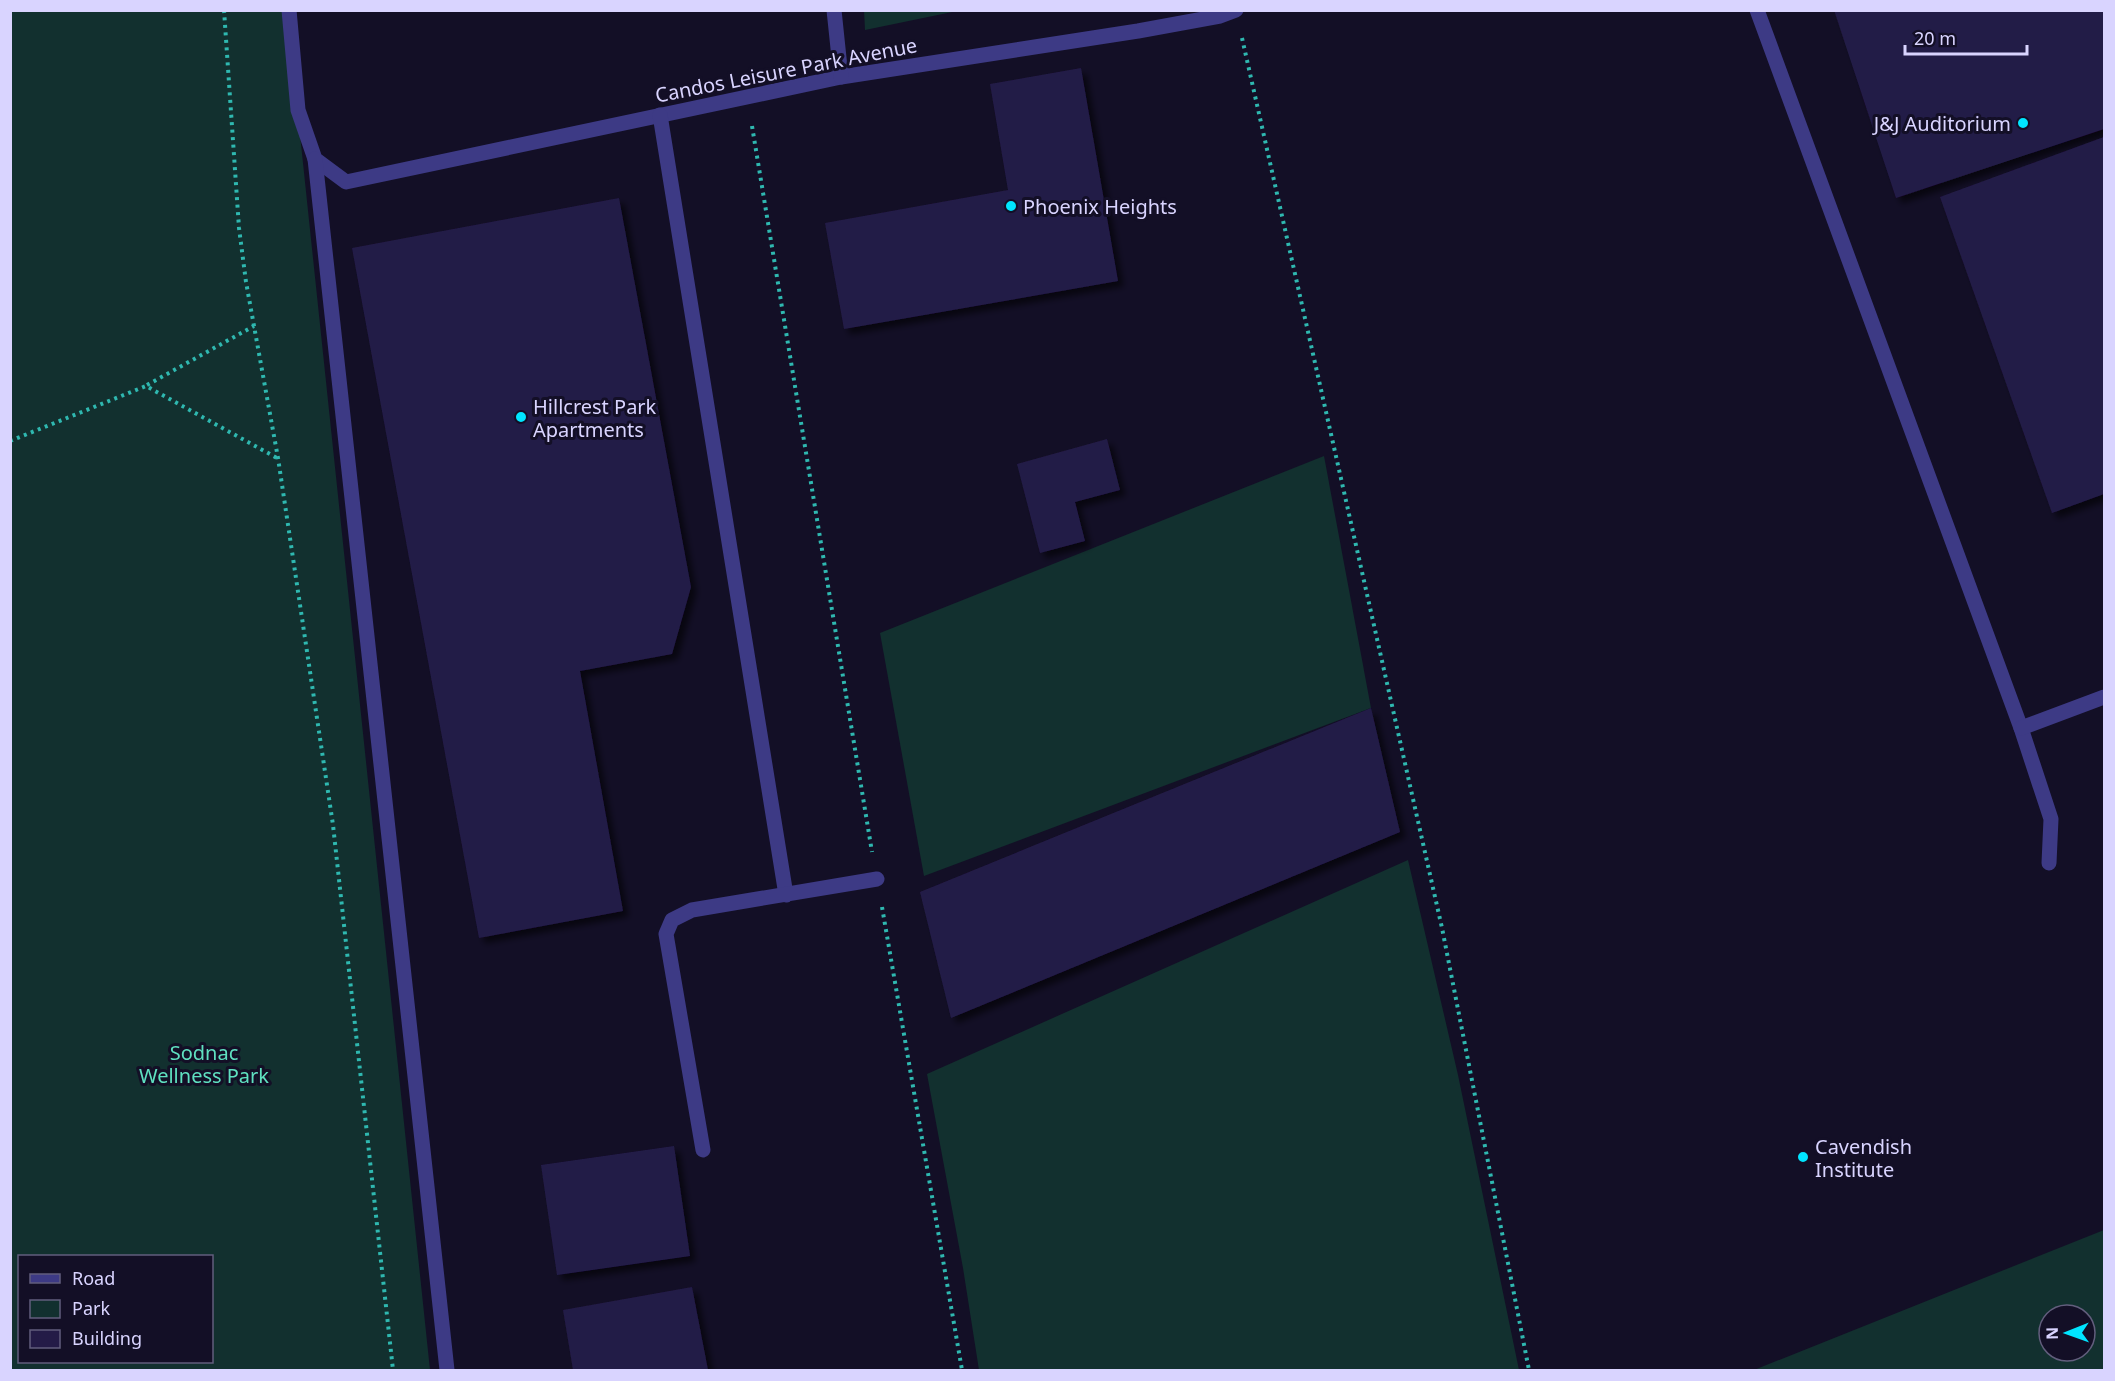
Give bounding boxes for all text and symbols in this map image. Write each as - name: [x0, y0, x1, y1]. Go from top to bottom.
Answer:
- scale bar: [1905, 18, 2026, 56]
- text: 20 m: [1914, 26, 1956, 50]
- street label: Candos Leisure Park Avenue: [653, 31, 919, 109]
- place label: J&J Auditorium: [1872, 110, 2011, 137]
- marker: J&J Auditorium: [2016, 116, 2030, 130]
- place label: Phoenix Heights: [1023, 193, 1177, 220]
- marker: Phoenix Heights: [1004, 199, 1018, 213]
- place label: Hillcrest Park Apartments: [533, 393, 657, 443]
- marker: Hillcrest Park Apartments: [514, 410, 528, 424]
- park label: Sodnac Wellness Park: [139, 1039, 269, 1089]
- place label: Cavendish Institute: [1815, 1133, 1912, 1183]
- marker: Cavendish Institute: [1796, 1150, 1810, 1164]
- legend: [18, 1255, 213, 1363]
- text: Road: [72, 1266, 115, 1290]
- text: Park: [72, 1296, 110, 1320]
- north arrow: [2037, 1303, 2097, 1363]
- text: Building: [72, 1326, 142, 1350]
- text: N: [2041, 1327, 2063, 1340]

